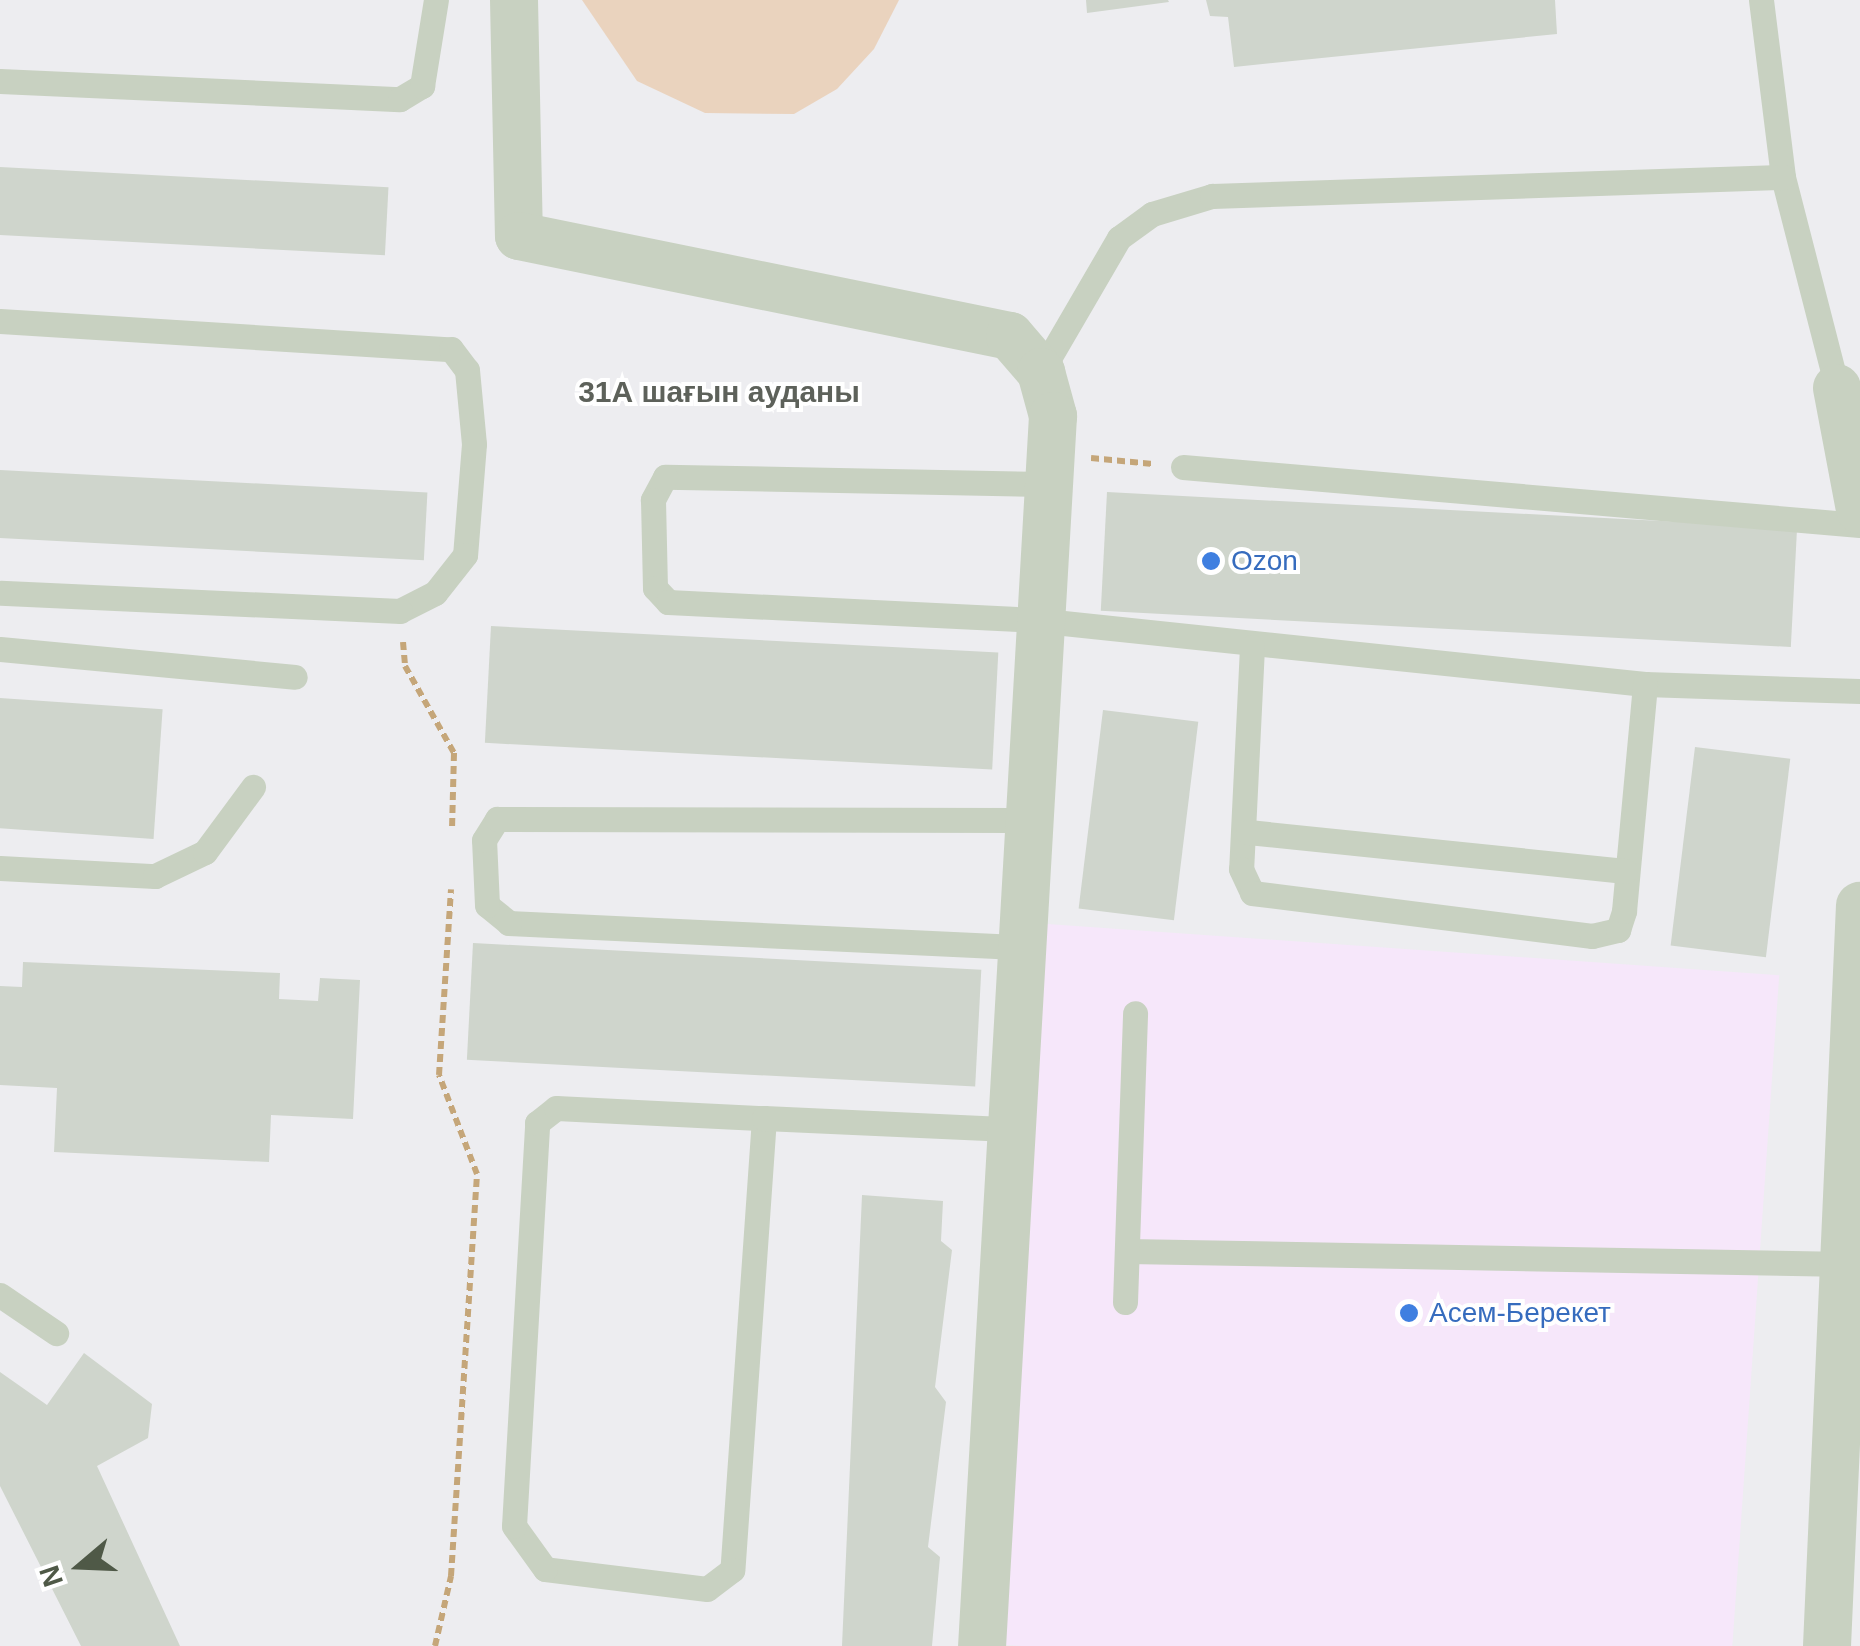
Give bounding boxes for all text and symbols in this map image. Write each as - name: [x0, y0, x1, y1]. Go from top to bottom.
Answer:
- district label: 31А шағын ауданы: [578, 374, 860, 410]
- place label: Ozon: [1231, 544, 1298, 578]
- marker: Ozon: [1200, 550, 1222, 572]
- place label: Асем-Берекет: [1429, 1296, 1611, 1330]
- marker: Асем-Берекет: [1398, 1302, 1420, 1324]
- north arrow: [30, 1516, 130, 1616]
- text: N: [33, 1561, 69, 1591]

